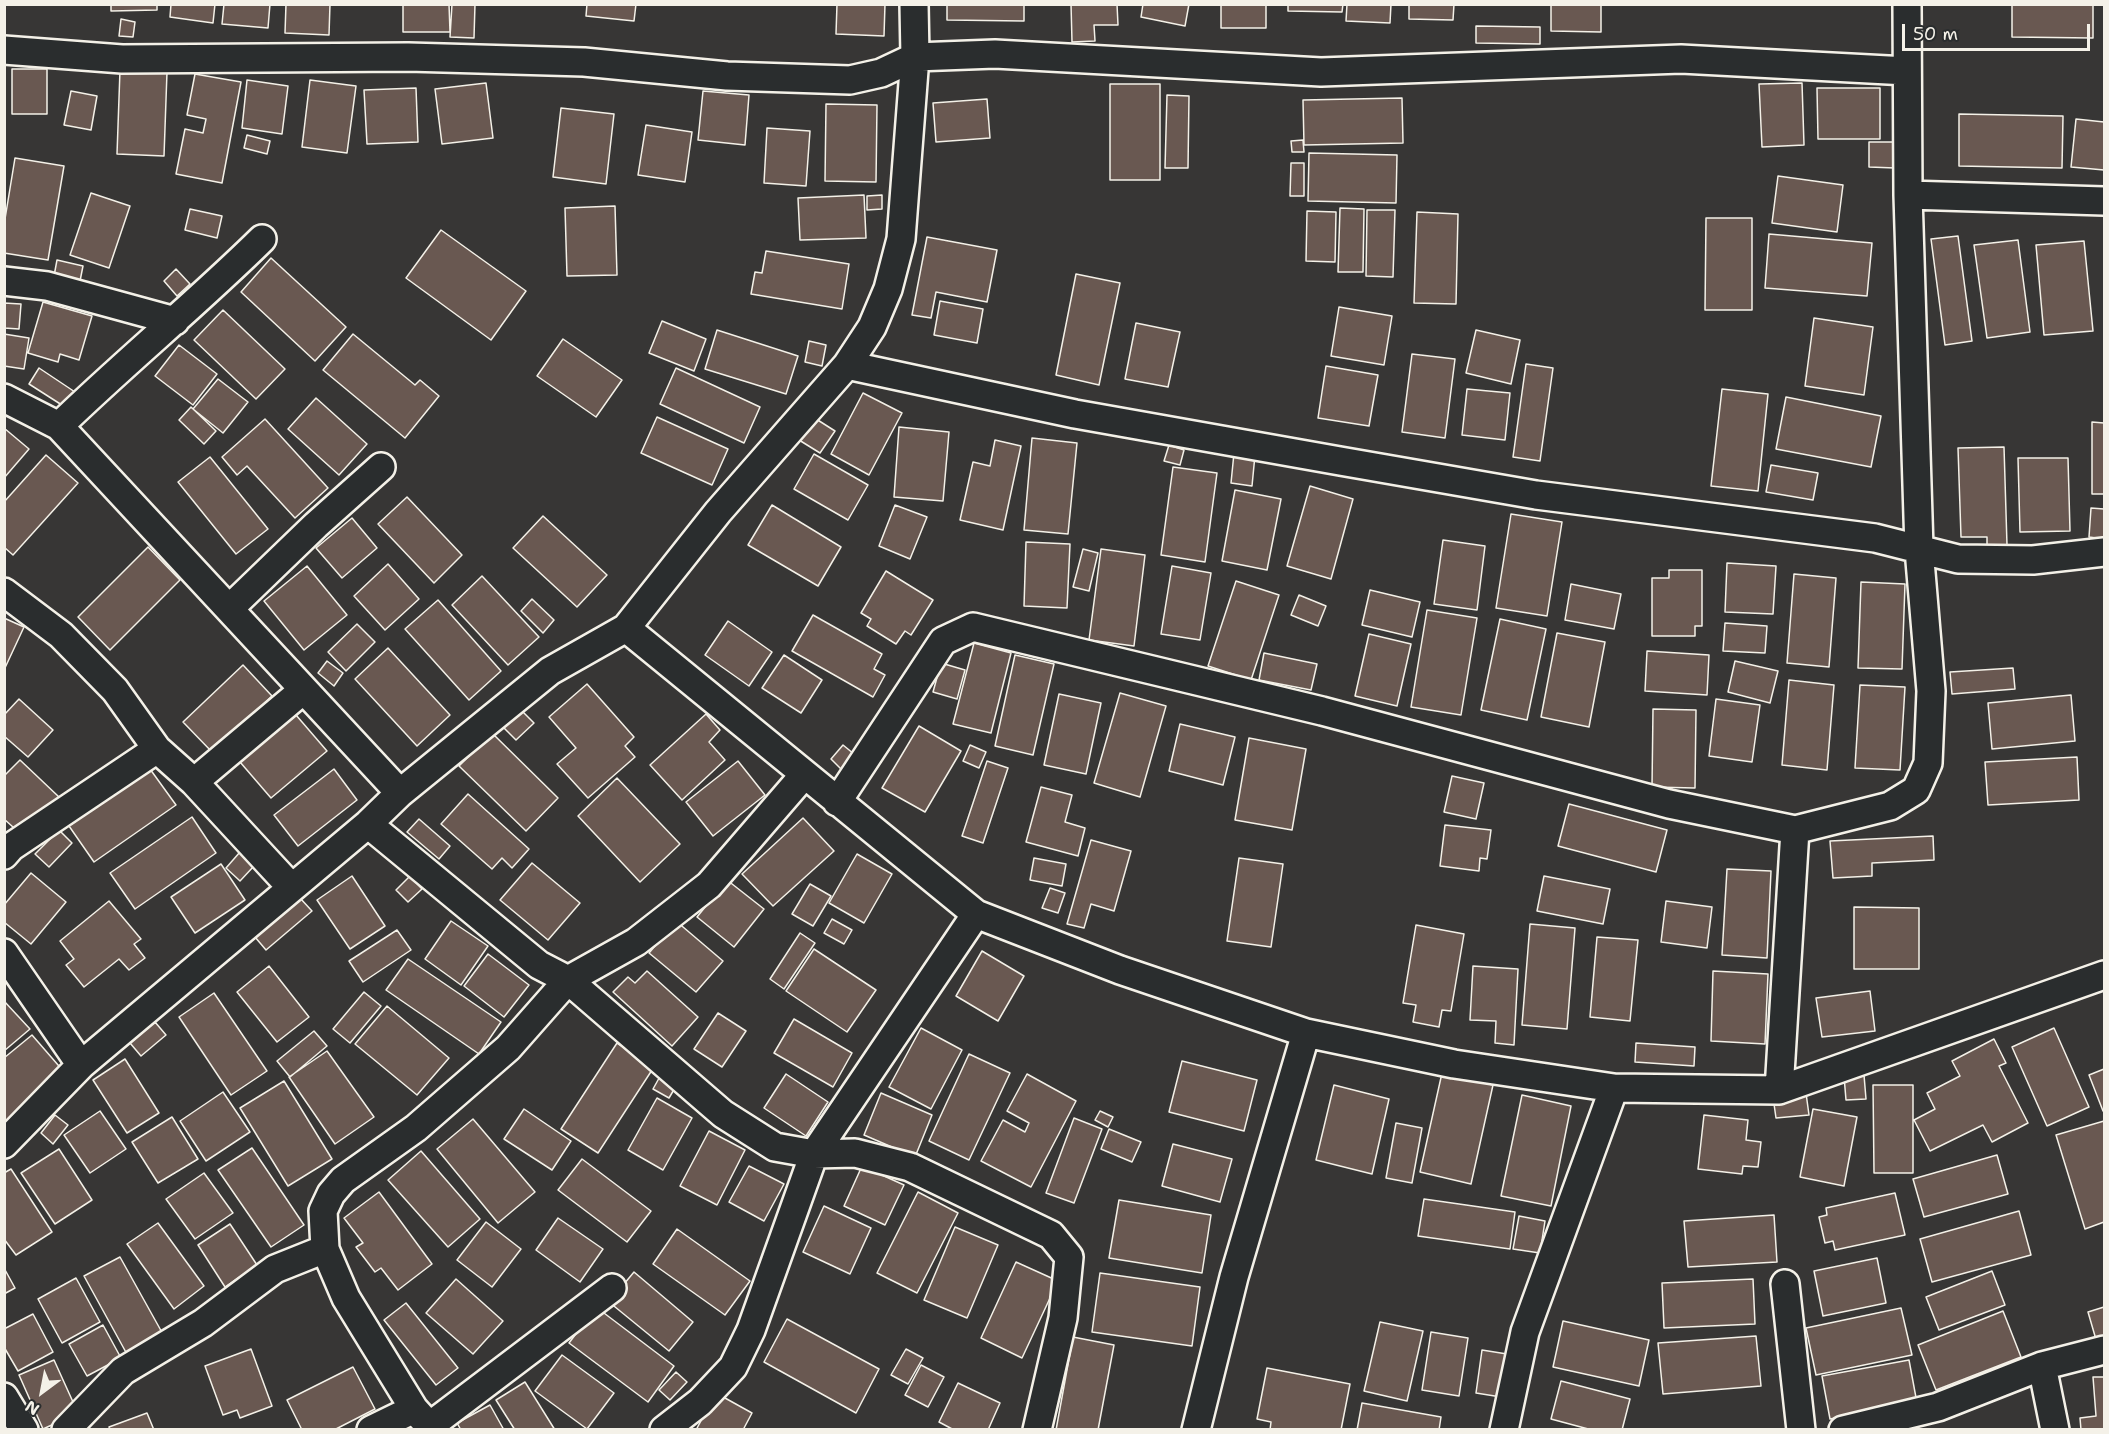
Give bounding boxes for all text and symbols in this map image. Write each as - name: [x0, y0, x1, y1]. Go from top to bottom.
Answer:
- scale bar: [1905, 12, 2092, 50]
- text: 50 m: [1913, 22, 1958, 46]
- north arrow: [12, 1362, 72, 1422]
- text: N: [21, 1395, 43, 1420]

